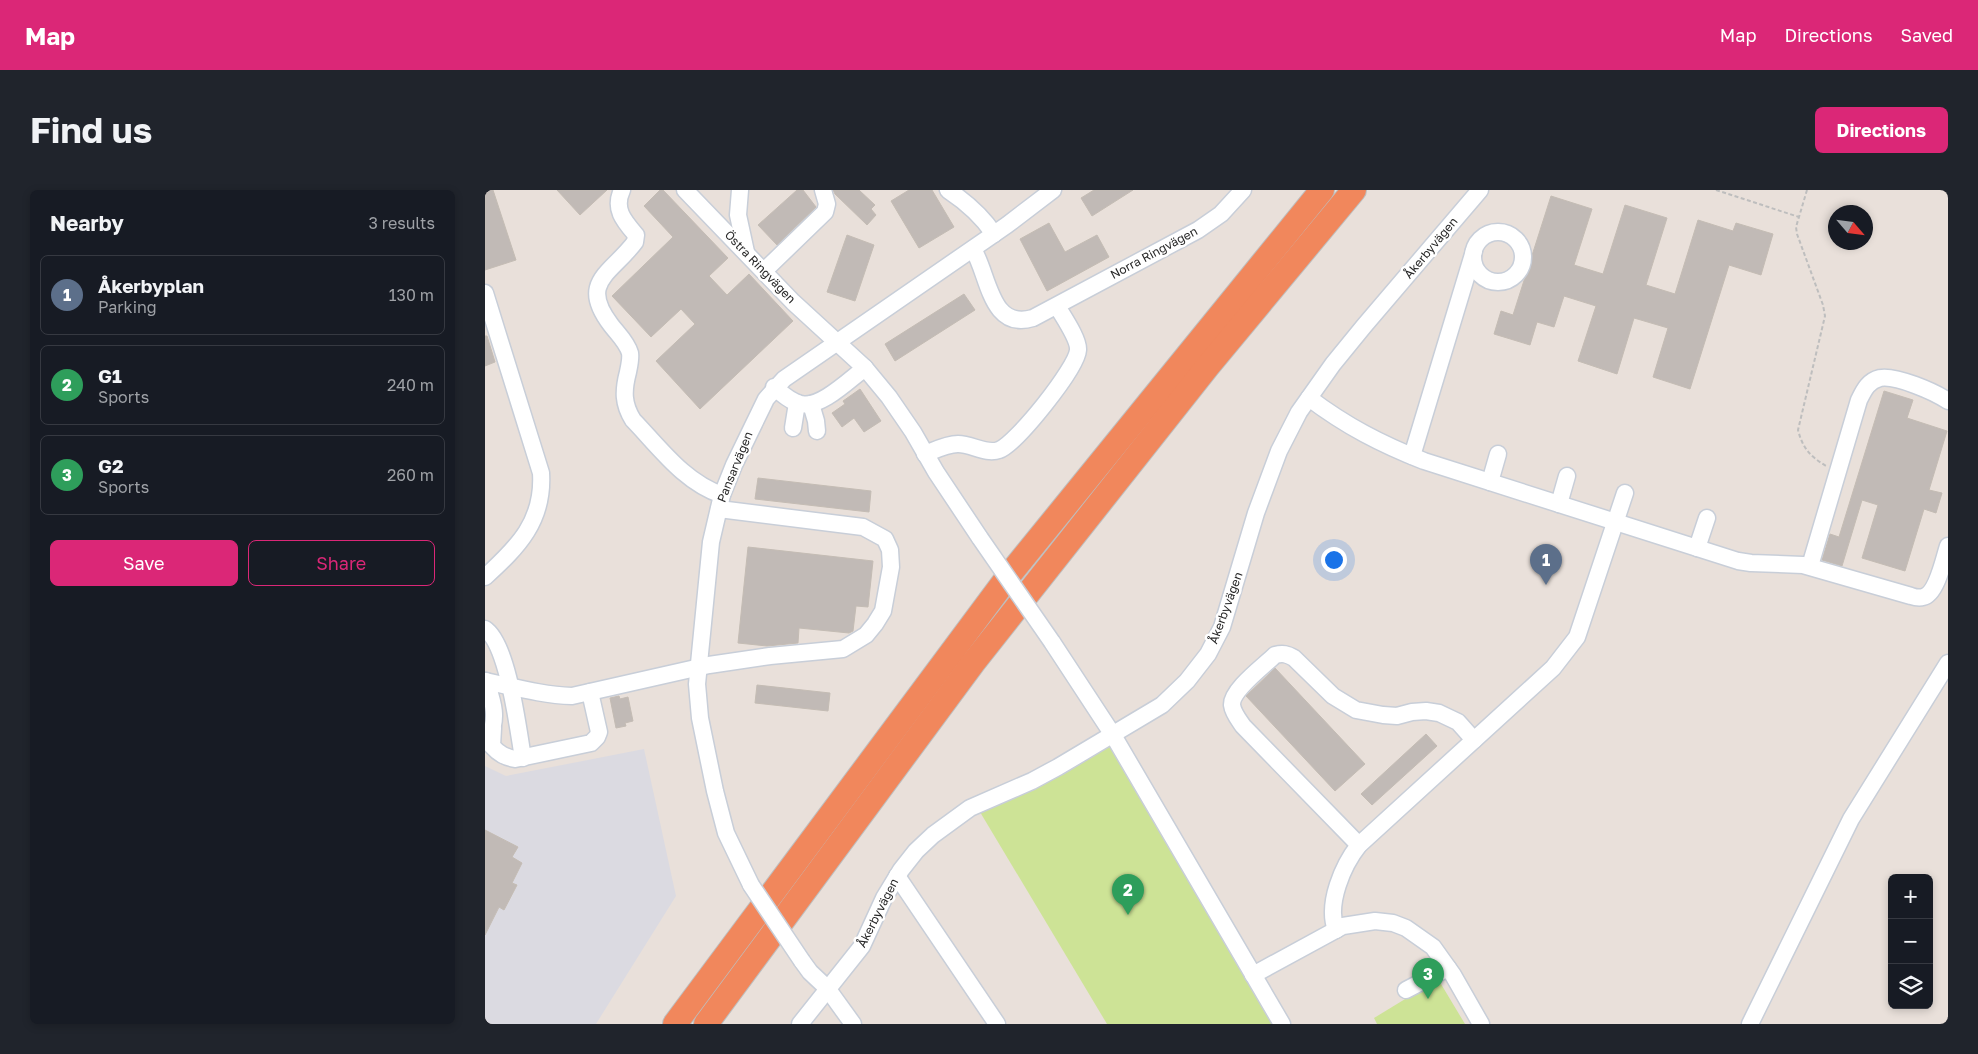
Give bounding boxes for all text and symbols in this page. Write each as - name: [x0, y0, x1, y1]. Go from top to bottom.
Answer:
- text: Map: [25, 21, 75, 50]
- text: Map: [1720, 24, 1756, 46]
- text: Directions: [1784, 24, 1872, 46]
- text: Saved: [1900, 24, 1953, 46]
- button: Directions: [1815, 107, 1948, 153]
- text: Find us: [30, 109, 152, 151]
- north arrow: [1828, 205, 1873, 250]
- text: Nearby: [50, 210, 124, 236]
- text: 3 results: [368, 213, 435, 233]
- street label: Åkerbyvägen: [1401, 214, 1461, 281]
- street label: Norra Ringvägen: [1108, 223, 1200, 282]
- street label: Östra Ringvägen: [722, 227, 799, 306]
- text: Åkerbyplan: [98, 274, 204, 297]
- text: 1: [63, 285, 71, 305]
- text: 130 m: [389, 285, 434, 305]
- text: Parking: [98, 297, 157, 317]
- text: G1: [98, 364, 122, 387]
- text: 2: [62, 375, 72, 395]
- text: 240 m: [387, 375, 434, 395]
- text: Sports: [98, 387, 149, 407]
- street label: Pansarvägen: [714, 429, 756, 504]
- text: G2: [98, 454, 124, 477]
- text: 3: [62, 465, 72, 485]
- text: 260 m: [387, 465, 434, 485]
- text: Sports: [98, 477, 149, 497]
- button: Save: [50, 540, 238, 586]
- button: Share: [248, 540, 435, 586]
- pin: 1: [1530, 544, 1562, 585]
- your location: [1321, 547, 1347, 573]
- street label: Åkerbyvägen: [1206, 570, 1245, 646]
- pin: 2: [1112, 874, 1144, 915]
- map controls: [1888, 874, 1933, 1009]
- button: +: [1888, 874, 1933, 919]
- street label: Åkerbyvägen: [854, 876, 901, 950]
- button: −: [1888, 919, 1933, 964]
- pin: 3: [1412, 958, 1444, 999]
- button: layers: [1888, 964, 1933, 1009]

